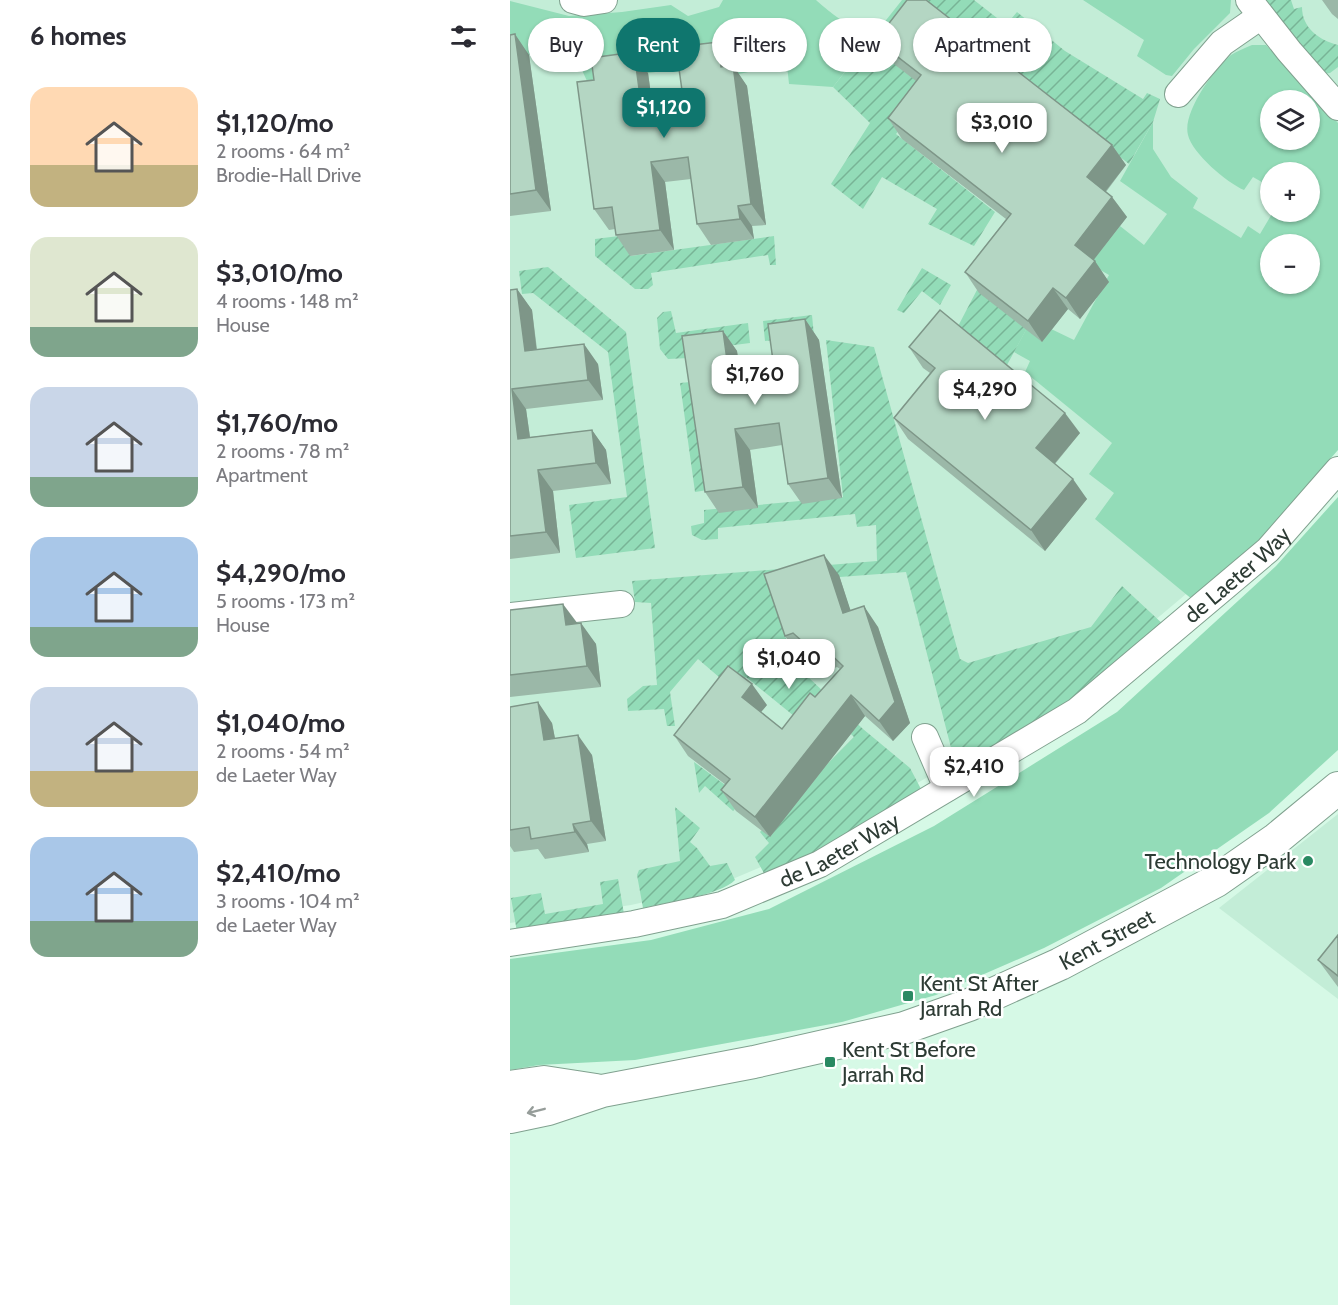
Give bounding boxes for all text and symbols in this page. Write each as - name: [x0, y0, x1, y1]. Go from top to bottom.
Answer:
- chip: Buy: [528, 18, 604, 72]
- chip: Rent: [616, 18, 700, 72]
- chip: Filters: [712, 18, 807, 72]
- chip: New: [819, 18, 901, 72]
- chip: Apartment: [913, 18, 1052, 72]
- text: 6 homes: [30, 20, 127, 52]
- icon: filters: [447, 20, 480, 53]
- pin: $1,120: [615, 88, 713, 139]
- map controls: [1260, 90, 1320, 294]
- button: layers: [1260, 90, 1320, 150]
- text: $1,120: [636, 95, 692, 119]
- pin: $3,010: [953, 103, 1051, 154]
- text: $1,120/mo: [216, 107, 334, 139]
- text: $3,010: [971, 110, 1033, 134]
- icon: home: [78, 111, 150, 183]
- text: 2 rooms · 64 m²: [216, 139, 350, 163]
- button: +: [1260, 162, 1320, 222]
- text: Brodie-Hall Drive: [216, 163, 361, 187]
- button: −: [1260, 234, 1320, 294]
- text: $3,010/mo: [216, 257, 343, 289]
- icon: home: [78, 261, 150, 333]
- text: 4 rooms · 148 m²: [216, 289, 359, 313]
- text: House: [216, 313, 270, 337]
- pin: $1,760: [706, 355, 804, 406]
- text: $1,760: [726, 362, 784, 386]
- pin: $4,290: [936, 370, 1034, 421]
- text: $4,290: [953, 377, 1017, 401]
- text: $1,760/mo: [216, 407, 338, 439]
- icon: home: [78, 411, 150, 483]
- text: 2 rooms · 78 m²: [216, 439, 349, 463]
- text: Apartment: [216, 463, 308, 487]
- street label: de Laeter Way: [1178, 521, 1296, 629]
- text: $4,290/mo: [216, 557, 346, 589]
- icon: home: [78, 561, 150, 633]
- text: 5 rooms · 173 m²: [216, 589, 355, 613]
- text: House: [216, 613, 270, 637]
- pin: $1,040: [740, 639, 838, 690]
- text: $1,040: [757, 646, 821, 670]
- text: $1,040/mo: [216, 707, 345, 739]
- icon: home: [78, 711, 150, 783]
- text: 2 rooms · 54 m²: [216, 739, 350, 763]
- pin: $2,410: [925, 747, 1023, 798]
- text: $2,410: [944, 754, 1004, 778]
- text: de Laeter Way: [216, 763, 337, 787]
- street label: de Laeter Way: [775, 806, 904, 893]
- place label: Technology Park: [1145, 848, 1296, 875]
- marker: Technology Park: [1301, 854, 1315, 868]
- text: $2,410/mo: [216, 857, 341, 889]
- icon: home: [78, 861, 150, 933]
- text: 3 rooms · 104 m²: [216, 889, 360, 913]
- street label: Kent Street: [1054, 903, 1160, 975]
- text: de Laeter Way: [216, 913, 337, 937]
- place label: Kent St After Jarrah Rd: [919, 970, 1038, 1022]
- marker: Kent St After Jarrah Rd: [901, 989, 915, 1003]
- place label: Kent St Before Jarrah Rd: [841, 1036, 976, 1088]
- marker: Kent St Before Jarrah Rd: [823, 1055, 837, 1069]
- one-way arrow: [527, 1106, 546, 1118]

